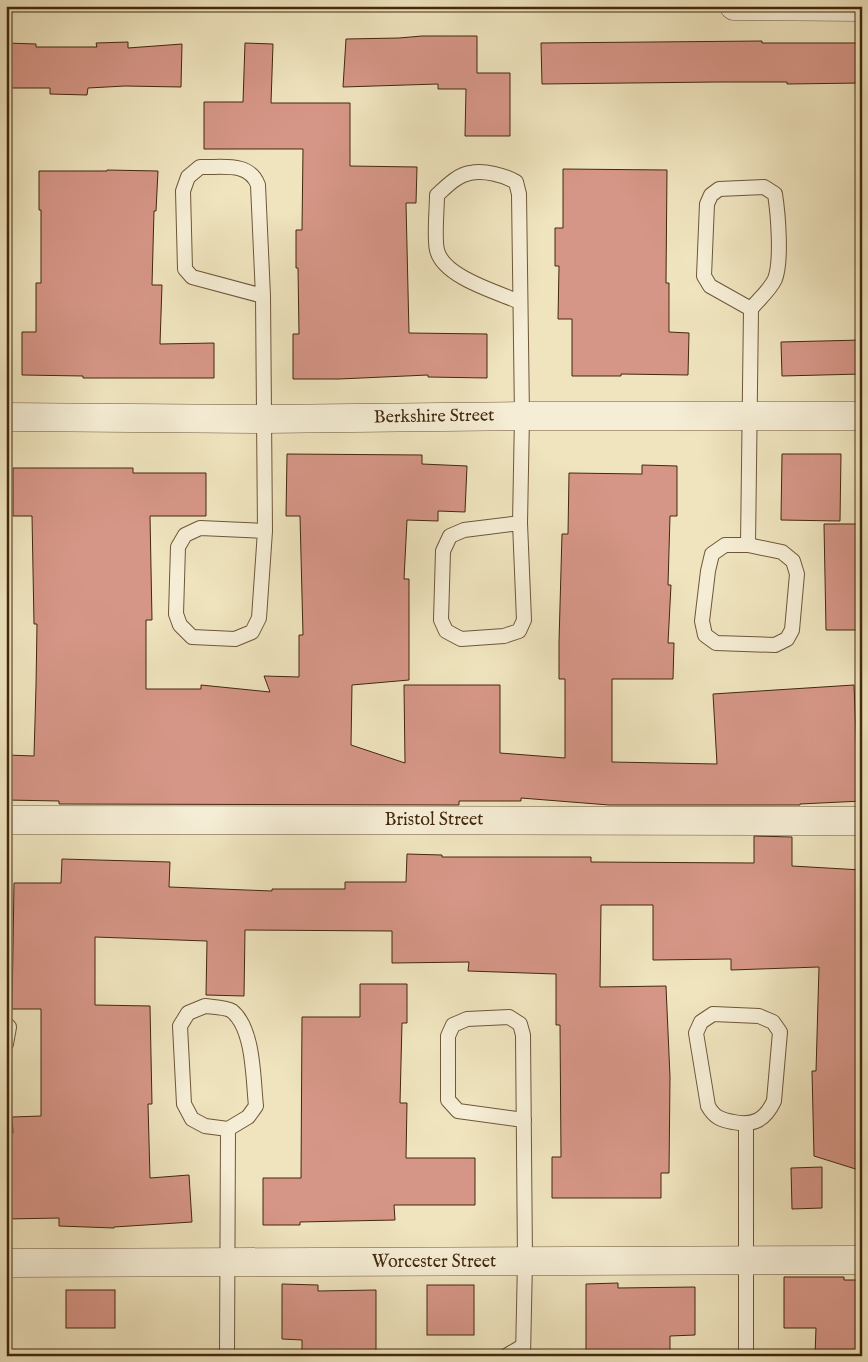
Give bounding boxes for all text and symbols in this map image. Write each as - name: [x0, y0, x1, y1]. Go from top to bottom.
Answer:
- street label: Berkshire Street: [374, 404, 494, 430]
- street label: Bristol Street: [385, 809, 484, 832]
- street label: Worcester Street: [372, 1251, 496, 1274]

